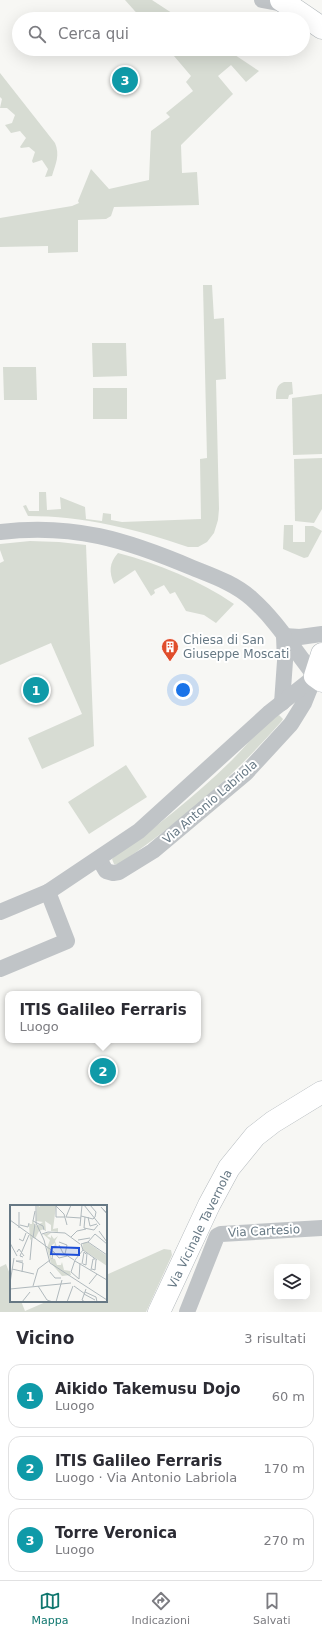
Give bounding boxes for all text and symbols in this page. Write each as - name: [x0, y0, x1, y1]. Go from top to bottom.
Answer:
- search box: [12, 12, 310, 56]
- icon: search: [26, 23, 48, 45]
- text: Cerca qui: [58, 25, 129, 43]
- pin: 3: [112, 65, 138, 95]
- place label: Chiesa di San Giuseppe Moscati: [183, 633, 289, 661]
- building icon: Chiesa di San Giuseppe Moscati: [160, 637, 180, 662]
- pin: 1: [23, 675, 49, 705]
- your location: [173, 680, 193, 700]
- street label: Via Antonio Labriola: [160, 757, 260, 847]
- popup: [5, 991, 201, 1043]
- text: ITIS Galileo Ferraris: [19, 1001, 187, 1019]
- text: Luogo: [19, 1019, 59, 1034]
- pin: 2: [90, 1056, 116, 1086]
- street label: Via Vicinale Tavernola: [165, 1167, 235, 1291]
- inset map: [10, 1205, 107, 1302]
- street label: Via Cartesio: [228, 1222, 300, 1240]
- map controls: [274, 1264, 310, 1300]
- button: layers: [274, 1264, 310, 1300]
- text: Vicino: [16, 1328, 74, 1348]
- text: 3 risultati: [244, 1331, 306, 1346]
- text: Aikido Takemusu Dojo: [55, 1380, 241, 1398]
- text: 1: [25, 1389, 35, 1404]
- text: 60 m: [272, 1389, 305, 1404]
- text: Luogo: [55, 1398, 94, 1413]
- text: ITIS Galileo Ferraris: [55, 1452, 222, 1470]
- text: 2: [25, 1461, 35, 1476]
- text: 170 m: [263, 1461, 305, 1476]
- text: Luogo · Via Antonio Labriola: [55, 1470, 237, 1485]
- text: Torre Veronica: [55, 1524, 177, 1542]
- text: 3: [25, 1533, 35, 1548]
- text: 270 m: [263, 1533, 305, 1548]
- text: Luogo: [55, 1542, 94, 1557]
- tab: Mappa: [32, 1590, 68, 1627]
- tab: Indicazioni: [131, 1590, 190, 1627]
- tab: Salvati: [253, 1590, 290, 1627]

